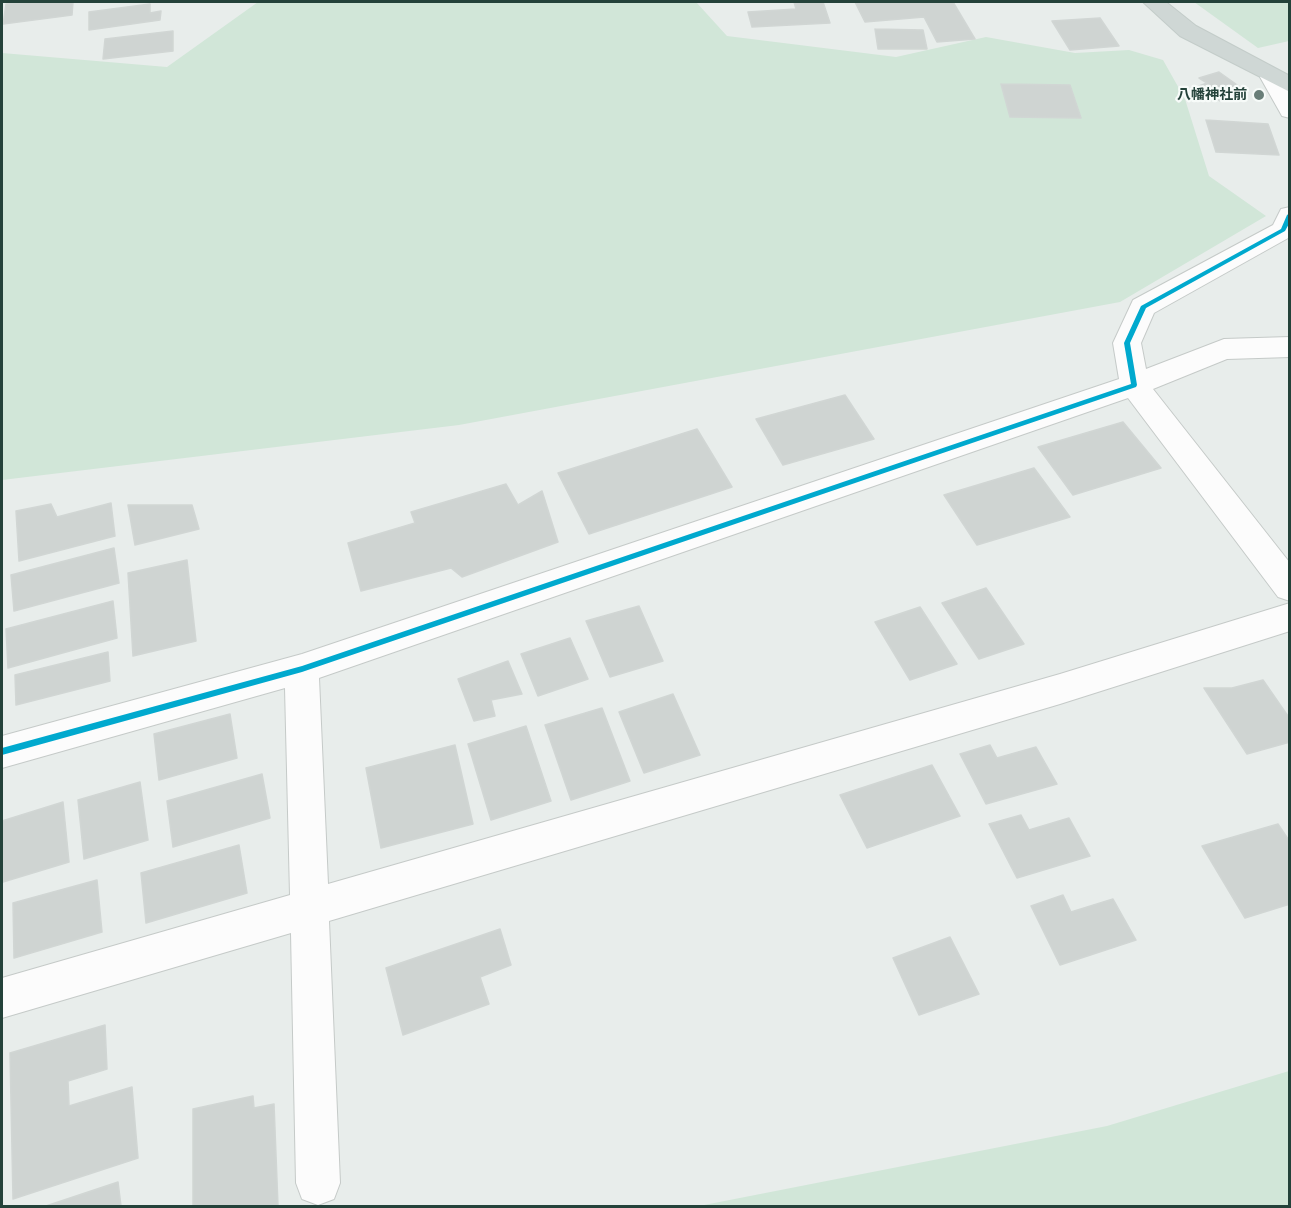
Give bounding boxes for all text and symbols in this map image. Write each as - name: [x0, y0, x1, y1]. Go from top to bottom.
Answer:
- place label: 八幡神社前: [1177, 87, 1247, 103]
- marker: 八幡神社前: [1252, 88, 1266, 102]

